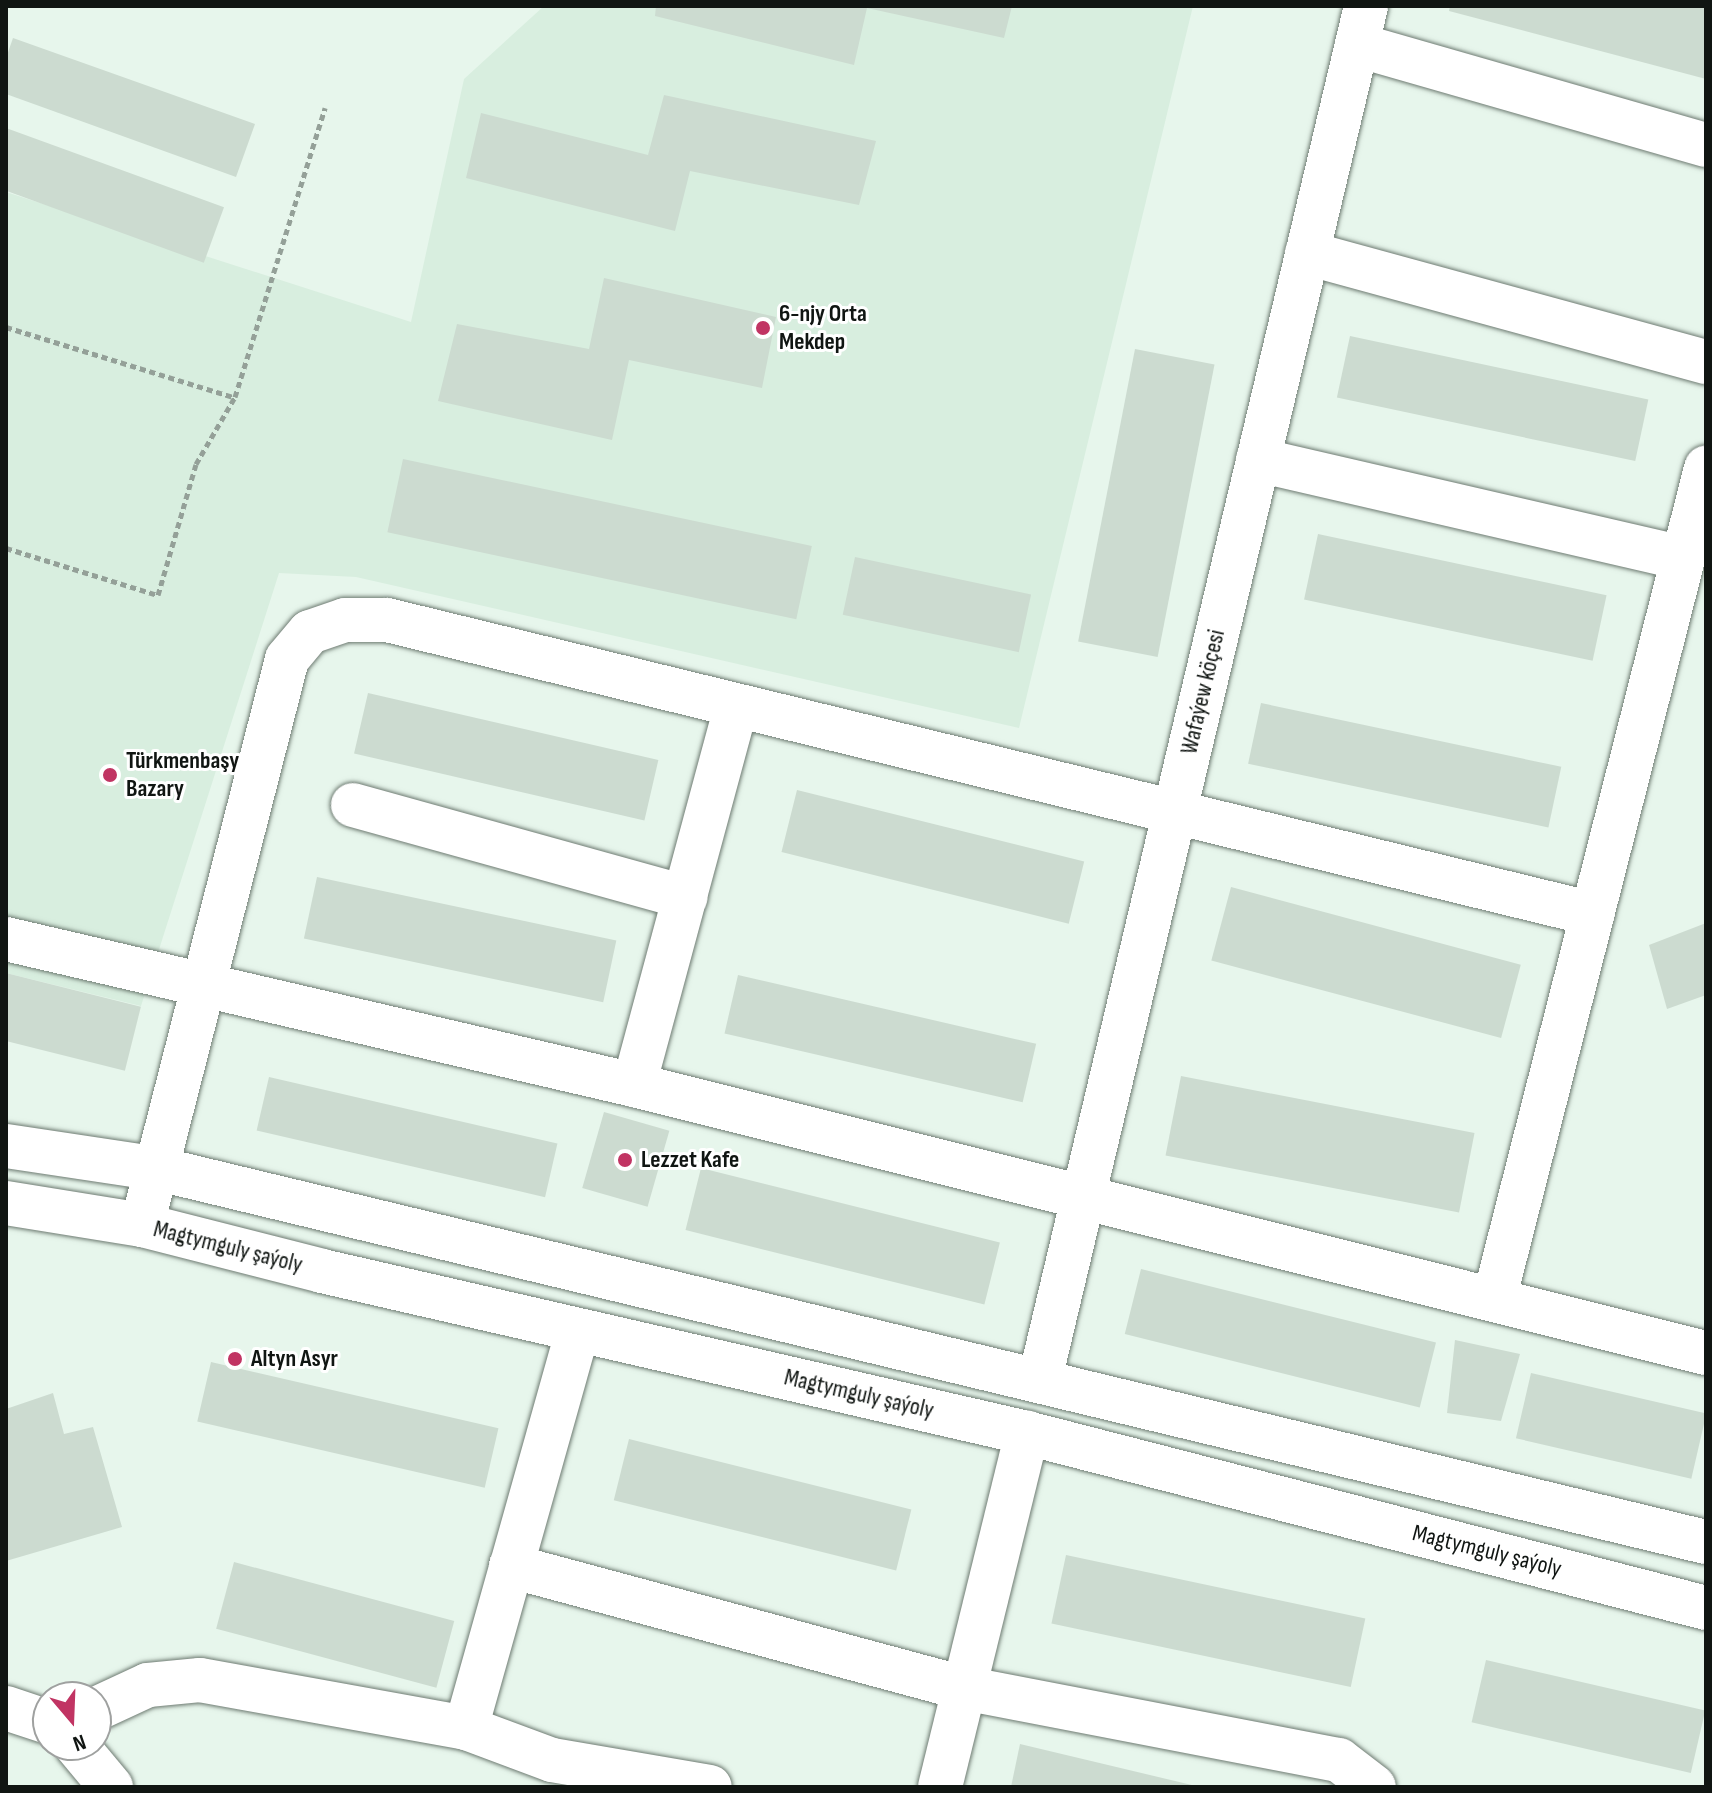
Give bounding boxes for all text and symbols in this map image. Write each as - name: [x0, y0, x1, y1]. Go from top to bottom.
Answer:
- place label: 6-njy Orta Mekdep: [779, 300, 867, 356]
- marker: 6-njy Orta Mekdep: [754, 319, 772, 337]
- street label: Wafaýew köçesi: [1175, 627, 1231, 757]
- place label: Türkmenbaşy Bazary: [126, 747, 239, 803]
- marker: Türkmenbaşy Bazary: [101, 766, 119, 784]
- place label: Lezzet Kafe: [641, 1146, 739, 1174]
- marker: Lezzet Kafe: [616, 1151, 634, 1169]
- street label: Magtymguly şaýoly: [151, 1215, 305, 1279]
- place label: Altyn Asyr: [251, 1345, 338, 1373]
- marker: Altyn Asyr: [226, 1350, 244, 1368]
- street label: Magtymguly şaýoly: [781, 1363, 937, 1425]
- street label: Magtymguly şaýoly: [1410, 1519, 1564, 1583]
- north arrow: [32, 1681, 112, 1761]
- text: N: [69, 1728, 89, 1757]

